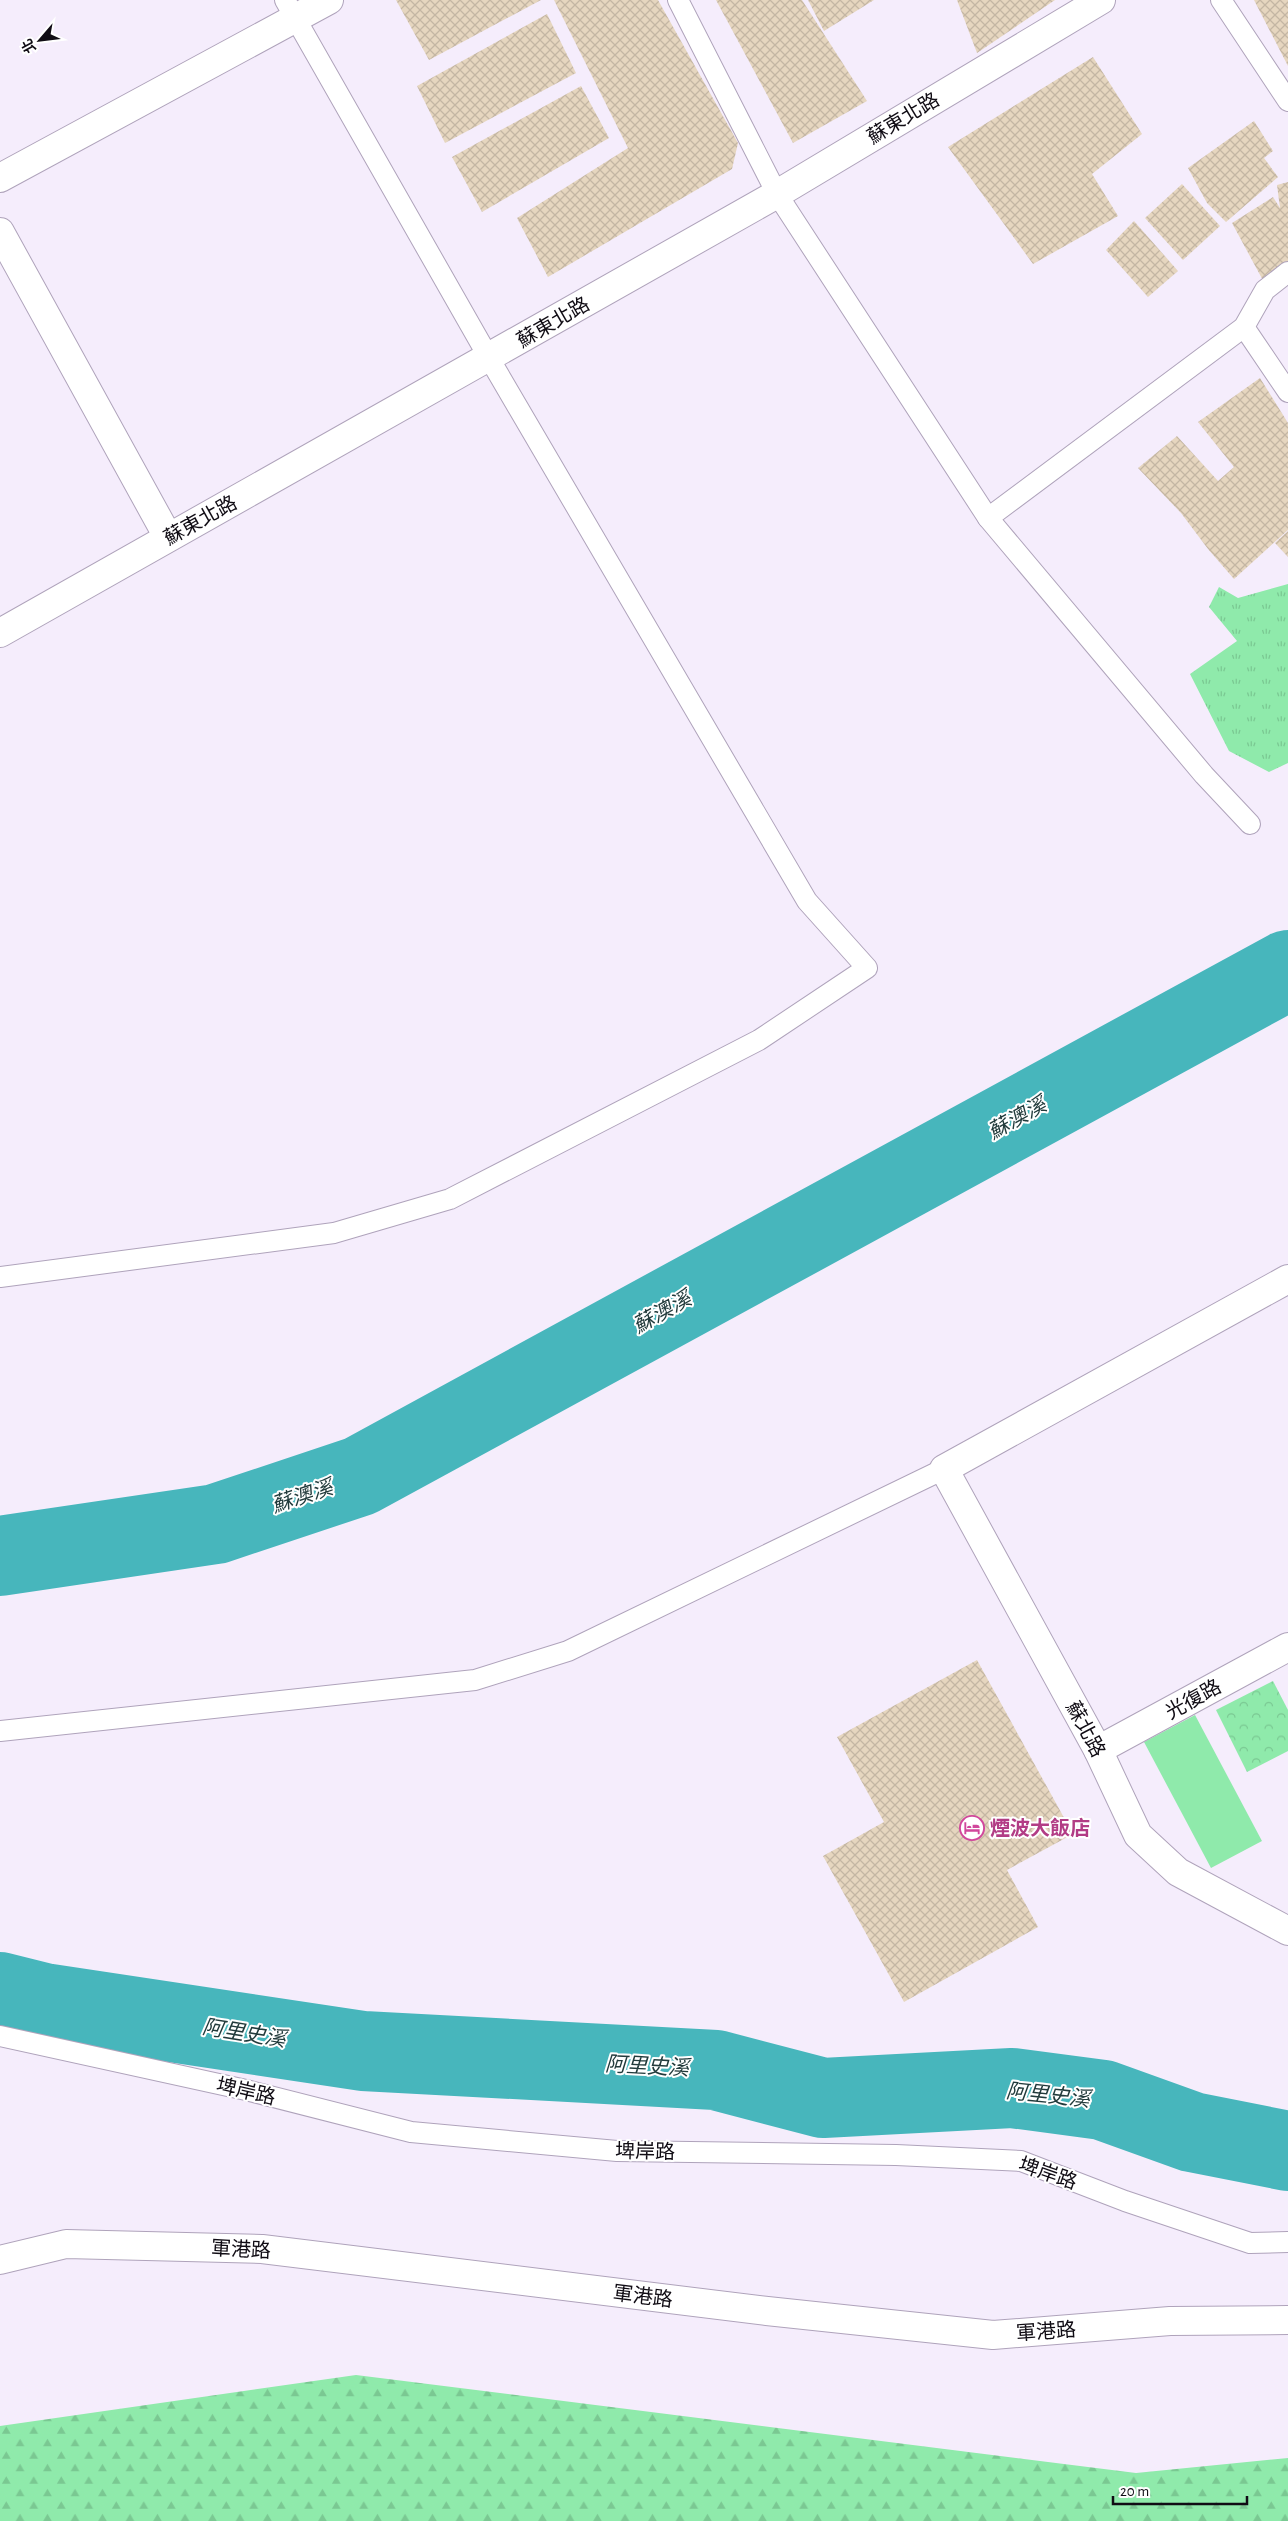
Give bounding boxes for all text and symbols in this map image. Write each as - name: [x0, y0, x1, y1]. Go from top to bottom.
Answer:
- north arrow: [15, 15, 65, 65]
- text: 北: [19, 36, 39, 56]
- street label: 蘇東北路: [864, 89, 943, 148]
- street label: 蘇東北路: [513, 293, 593, 352]
- street label: 蘇東北路: [160, 492, 240, 549]
- water label: 蘇澳溪: [984, 1092, 1053, 1143]
- water label: 蘇澳溪: [629, 1286, 698, 1337]
- water label: 蘇澳溪: [269, 1475, 338, 1516]
- street label: 光復路: [1162, 1676, 1225, 1723]
- street label: 蘇北路: [1062, 1698, 1109, 1761]
- hotel icon: 煙波大飯店: [959, 1815, 985, 1841]
- place label: 煙波大飯店: [990, 1817, 1090, 1839]
- water label: 阿里史溪: [201, 2016, 290, 2051]
- water label: 阿里史溪: [604, 2053, 693, 2079]
- street label: 埤岸路: [214, 2074, 278, 2108]
- water label: 阿里史溪: [1005, 2080, 1094, 2111]
- street label: 埤岸路: [615, 2139, 675, 2163]
- street label: 埤岸路: [1016, 2153, 1080, 2193]
- street label: 軍港路: [210, 2237, 271, 2262]
- street label: 軍港路: [612, 2282, 674, 2311]
- street label: 軍港路: [1015, 2319, 1077, 2344]
- scale bar: [1113, 2474, 1247, 2506]
- text: 20 m: [1120, 2484, 1149, 2499]

